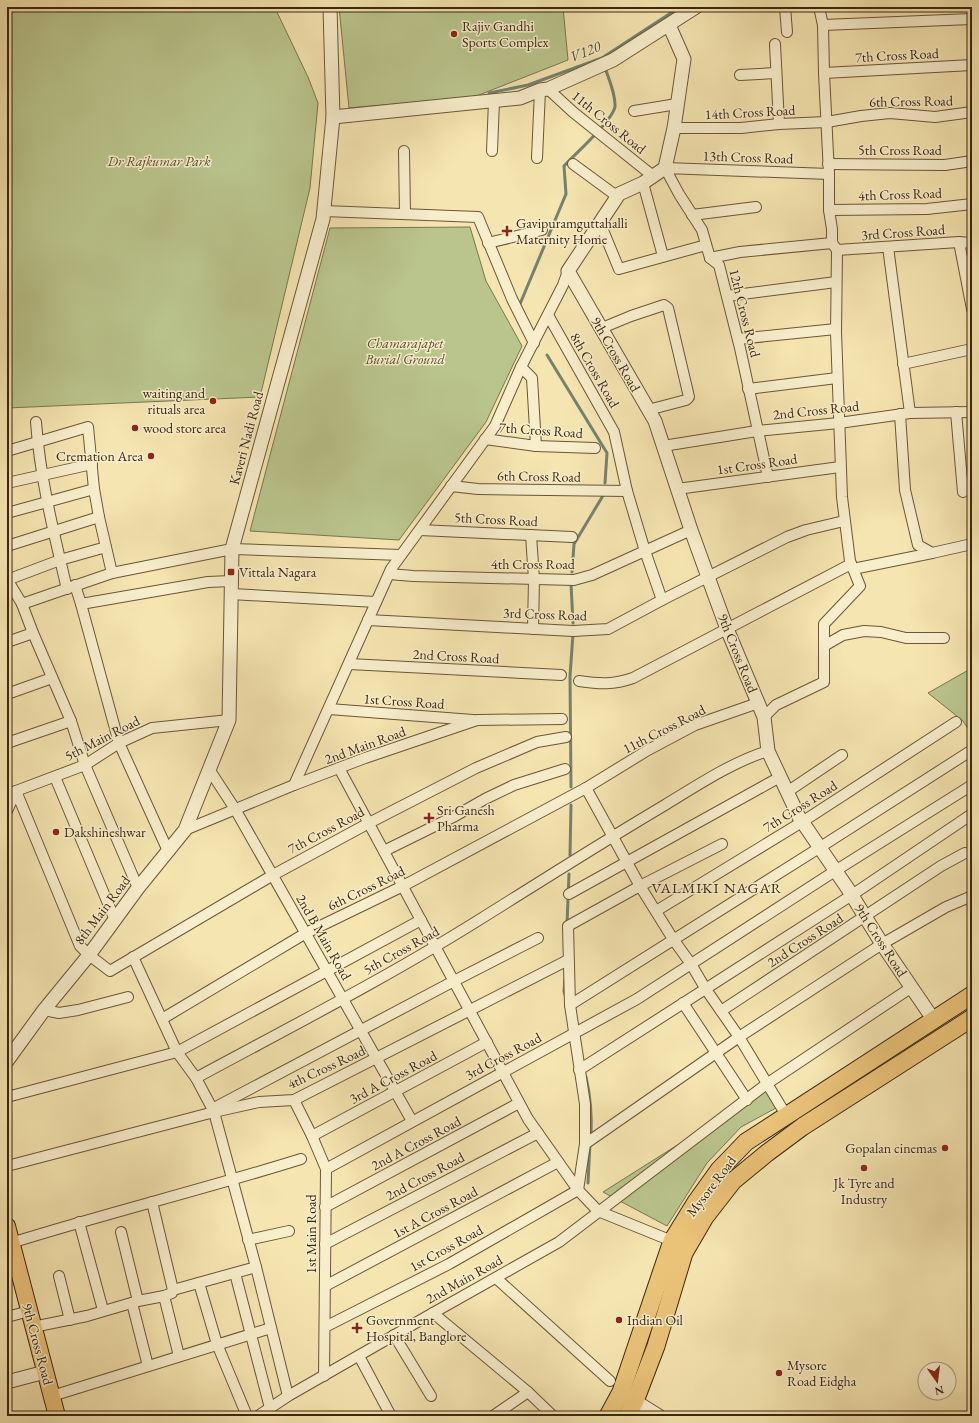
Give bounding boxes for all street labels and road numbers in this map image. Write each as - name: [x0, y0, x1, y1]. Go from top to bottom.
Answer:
- street label: 7th Cross Road: [855, 44, 940, 66]
- street label: 11th Cross Road: [568, 87, 651, 158]
- street label: 6th Cross Road: [869, 91, 954, 111]
- street label: 14th Cross Road: [704, 101, 797, 123]
- street label: 5th Cross Road: [858, 141, 943, 159]
- street label: 13th Cross Road: [702, 146, 794, 168]
- street label: 4th Cross Road: [858, 184, 943, 204]
- street label: 3rd Cross Road: [860, 220, 946, 244]
- street label: 12th Cross Road: [725, 267, 765, 360]
- street label: 9th Cross Road: [587, 313, 645, 396]
- street label: 8th Cross Road: [566, 329, 624, 412]
- street label: Kaveri Nadi Road: [225, 388, 267, 487]
- street label: 2nd Cross Road: [772, 396, 861, 423]
- street label: 7th Cross Road: [499, 418, 584, 442]
- street label: 1st Cross Road: [716, 449, 799, 479]
- street label: 6th Cross Road: [497, 466, 582, 486]
- street label: 5th Cross Road: [454, 508, 539, 530]
- street label: 4th Cross Road: [491, 555, 576, 573]
- street label: 3rd Cross Road: [503, 604, 588, 624]
- street label: 9th Cross Road: [714, 611, 762, 696]
- street label: 2nd Cross Road: [412, 645, 501, 667]
- street label: 1st Cross Road: [363, 689, 446, 713]
- street label: 11th Cross Road: [620, 700, 709, 758]
- street label: 5th Main Road: [61, 711, 143, 765]
- street label: 2nd Main Road: [322, 722, 409, 768]
- street label: 7th Cross Road: [760, 776, 841, 836]
- street label: 7th Cross Road: [285, 802, 368, 858]
- street label: 6th Cross Road: [324, 861, 408, 914]
- street label: 8th Main Road: [70, 871, 134, 948]
- street label: 2nd B Main Road: [292, 891, 356, 984]
- street label: 9th Cross Road: [851, 900, 912, 981]
- street label: 2nd Cross Road: [764, 908, 847, 971]
- street label: 5th Cross Road: [360, 921, 443, 978]
- street label: 3rd Cross Road: [462, 1028, 545, 1084]
- street label: 4th Cross Road: [284, 1041, 369, 1093]
- street label: 3rd A Cross Road: [346, 1046, 441, 1108]
- street label: 2nd A Cross Road: [368, 1111, 465, 1174]
- street label: 2nd Cross Road: [382, 1147, 468, 1204]
- street label: Mysore Road: [682, 1151, 740, 1220]
- street label: 1st A Cross Road: [389, 1182, 481, 1242]
- street label: 1st Main Road: [302, 1193, 320, 1274]
- street label: 1st Cross Road: [406, 1220, 487, 1276]
- street label: 2nd Main Road: [423, 1250, 506, 1307]
- street label: 9th Cross Road: [18, 1301, 58, 1388]

